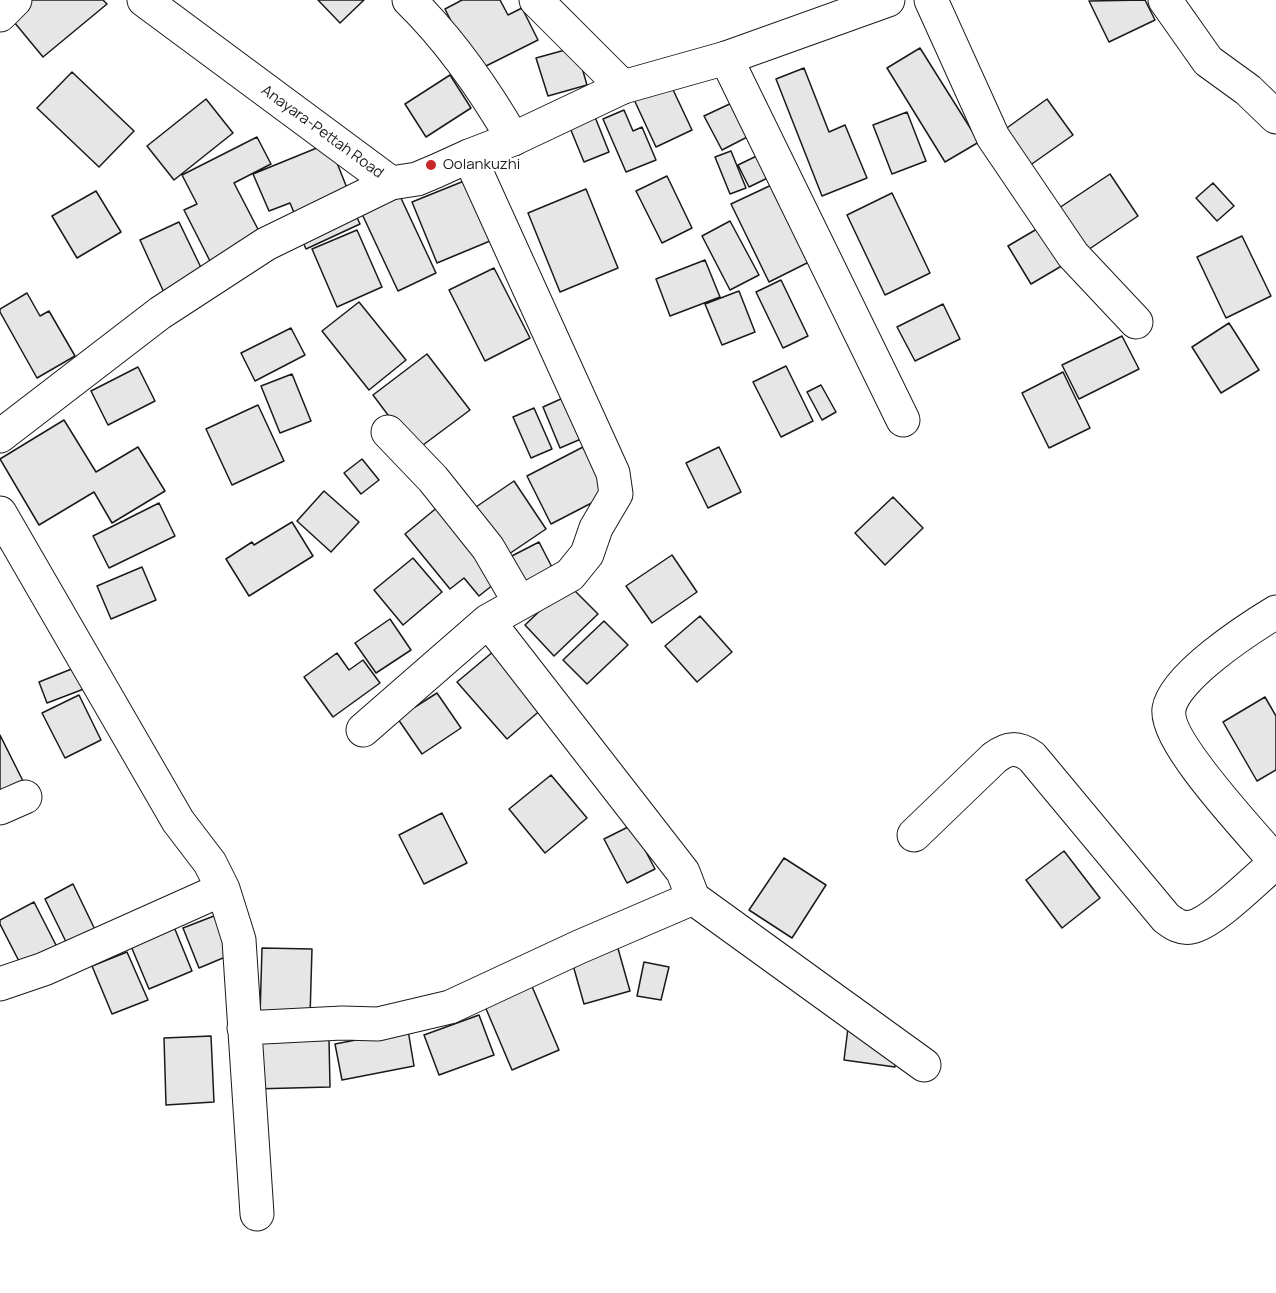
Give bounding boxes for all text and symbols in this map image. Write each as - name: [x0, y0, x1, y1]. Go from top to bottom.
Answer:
- street label: Anayara-Pettah Road: [257, 82, 387, 182]
- place label: Oolankuzhi: [443, 156, 520, 174]
- marker: Oolankuzhi: [424, 158, 438, 172]

